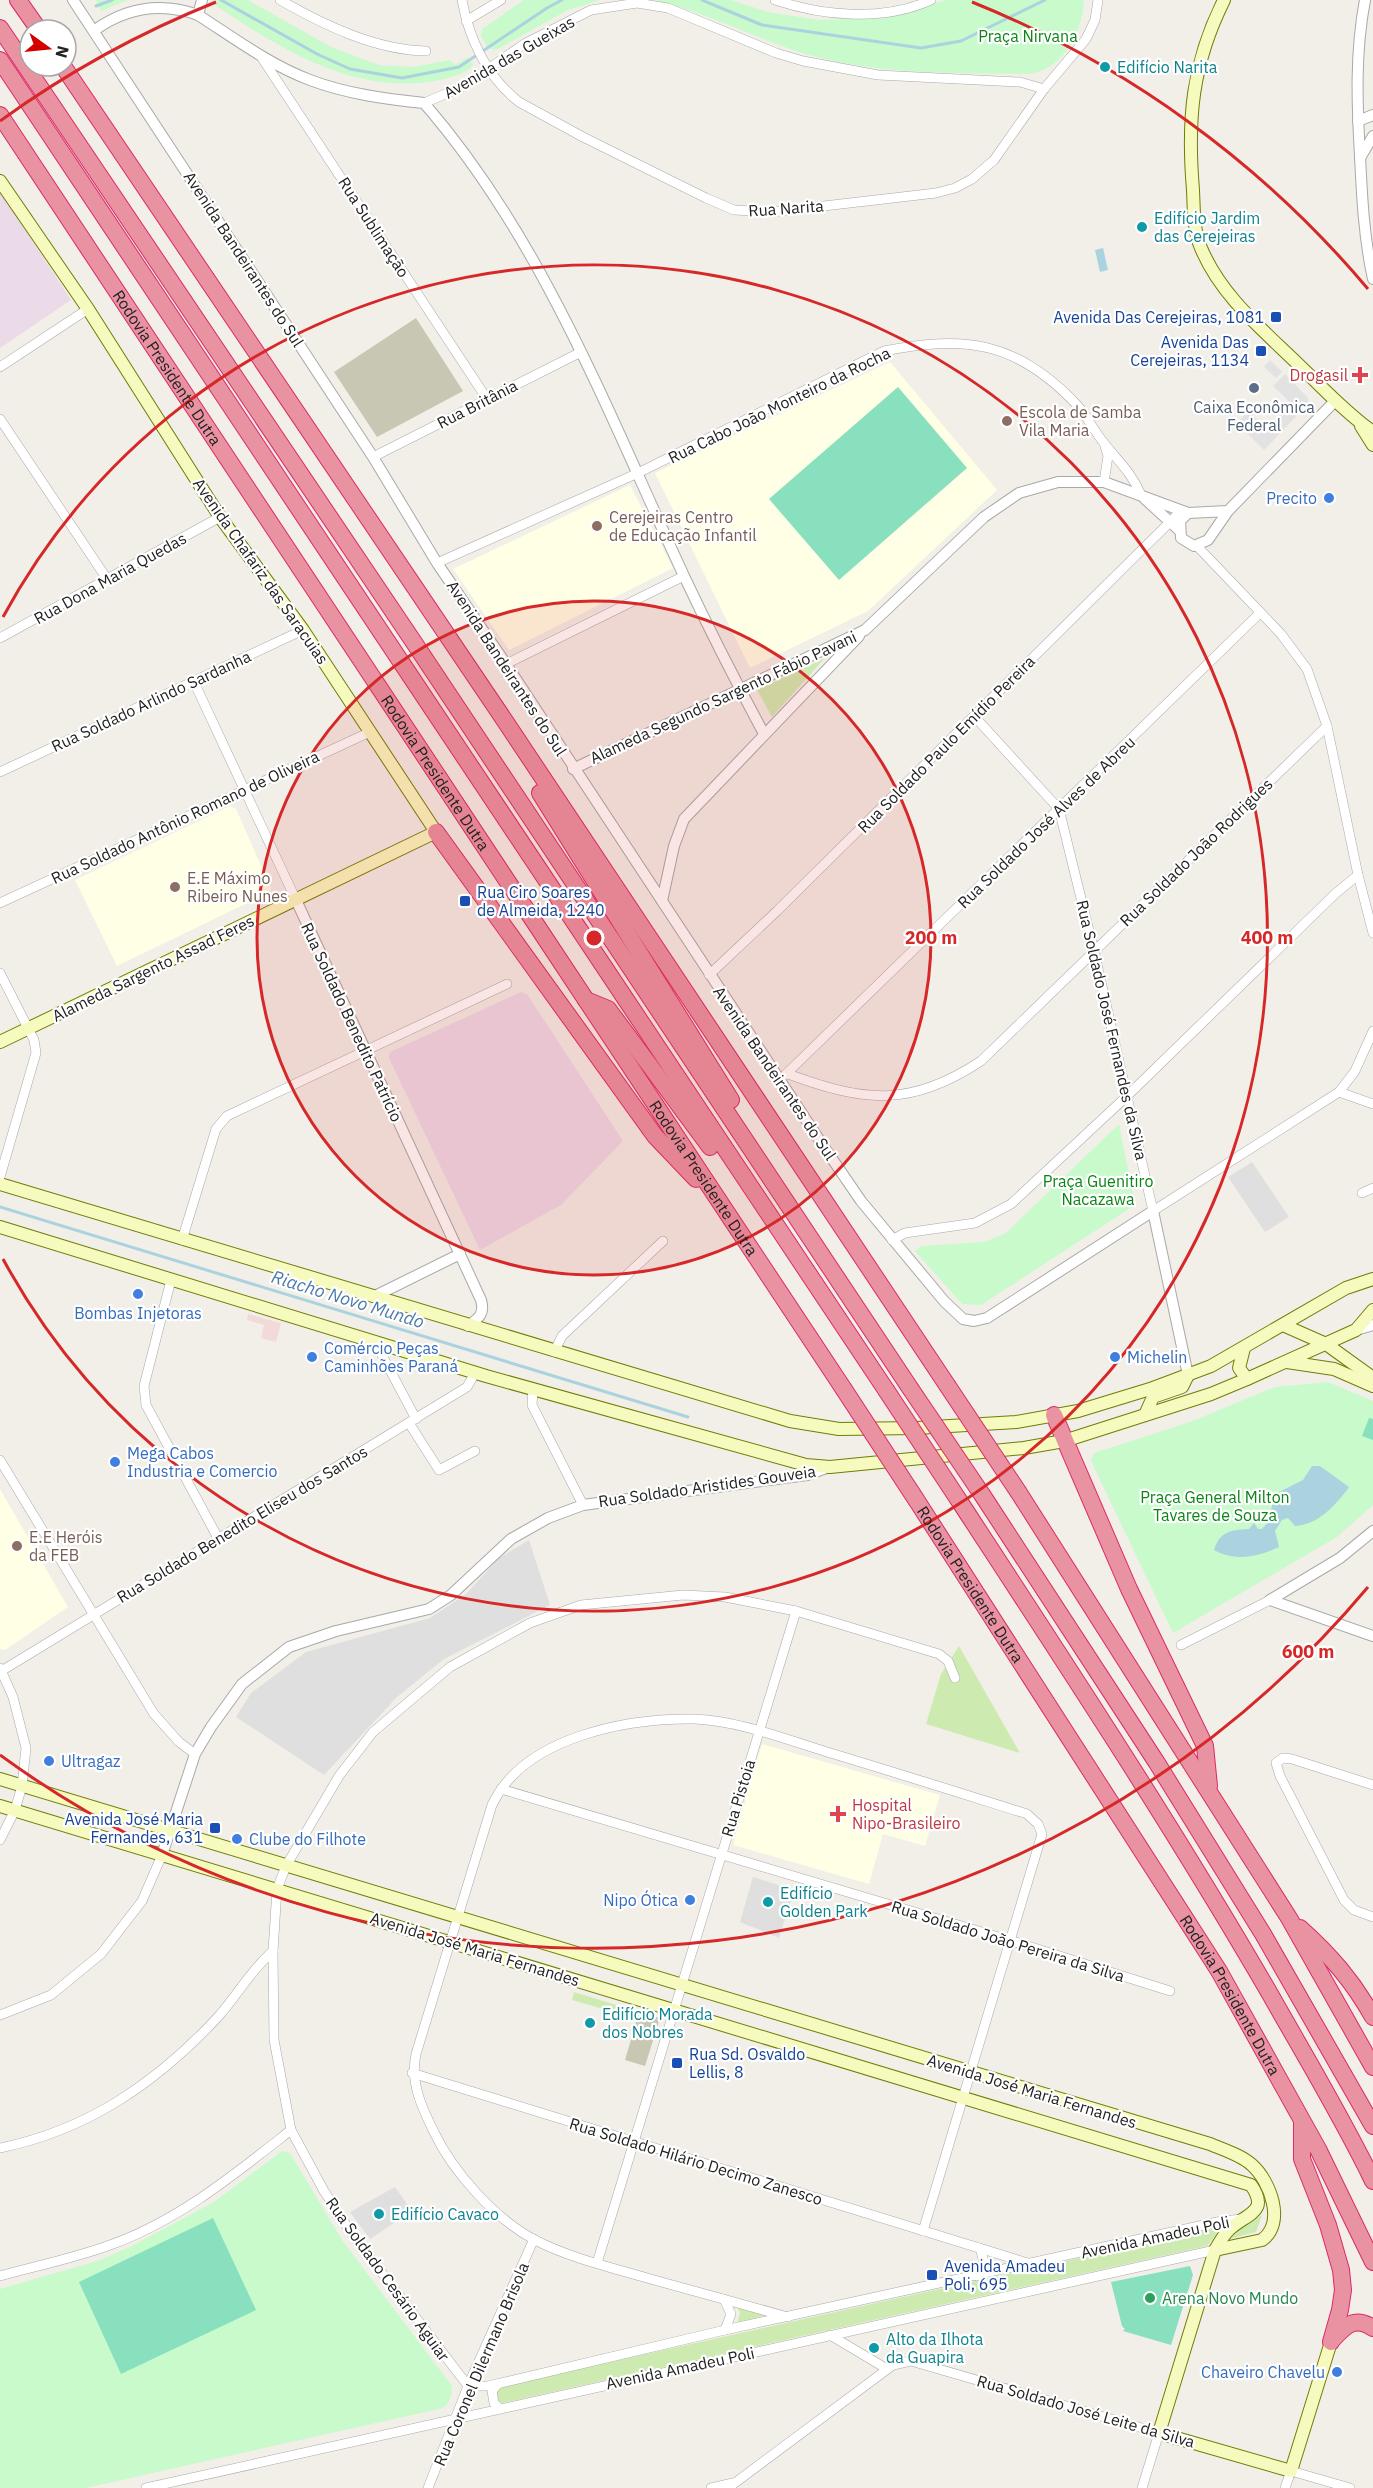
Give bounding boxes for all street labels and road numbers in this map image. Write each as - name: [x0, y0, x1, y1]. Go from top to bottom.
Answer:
- street label: Avenida das Gueixas: [440, 11, 578, 103]
- street label: Avenida Bandeirantes do Sul: [180, 167, 308, 351]
- street label: Rua Sublimação: [334, 173, 414, 281]
- street label: Rua Narita: [748, 195, 825, 221]
- street label: Rodovia Presidente Dutra: [109, 286, 226, 450]
- street label: Rua Cabo João Monteiro da Rocha: [665, 342, 894, 468]
- street label: Rua Britânia: [433, 375, 521, 433]
- street label: Avenida Chafariz das Saracuias: [189, 474, 333, 668]
- street label: Rua Dona Maria Quedas: [30, 528, 190, 628]
- street label: Avenida Bandeirantes do Sul: [443, 576, 571, 760]
- street label: Alameda Segundo Sargento Fábio Pavani: [586, 626, 860, 768]
- street label: Rua Soldado Arlindo Sardanha: [48, 646, 254, 756]
- street label: Rua Soldado Paulo Emídio Pereira: [853, 651, 1039, 837]
- street label: Rodovia Presidente Dutra: [377, 691, 495, 855]
- street label: Rua Soldado José Alves de Abreu: [953, 732, 1139, 912]
- street label: Rua Soldado Antônio Romano de Oliveira: [48, 746, 323, 888]
- street label: Rua Soldado João Rodrigues: [1115, 774, 1277, 930]
- street label: Rua Soldado José Fernandes da Silva: [1072, 898, 1152, 1163]
- street label: Alameda Sargento Assad Feres: [49, 910, 257, 1026]
- street label: Rua Soldado Benedito Patrício: [297, 919, 407, 1125]
- street label: Avenida Bandeirantes do Sul: [709, 982, 841, 1164]
- street label: Rodovia Presidente Dutra: [645, 1096, 763, 1260]
- street label: Rua Soldado Benedito Eliseu dos Santos: [113, 1441, 371, 1607]
- street label: Rua Soldado Aristides Gouveia: [597, 1461, 817, 1511]
- street label: Rodovia Presidente Dutra: [913, 1502, 1028, 1667]
- street label: Rua Pistoia: [717, 1756, 759, 1839]
- street label: Rua Soldado João Pereira da Silva: [889, 1896, 1127, 1986]
- street label: Avenida José Maria Fernandes: [368, 1908, 582, 1990]
- street label: Rodovia Presidente Dutra: [1176, 1911, 1285, 2079]
- street label: Avenida José Maria Fernandes: [925, 2050, 1139, 2132]
- street label: Rua Soldado Hilário Decimo Zanesco: [567, 2113, 825, 2209]
- street label: Rua Soldado Cesário Aguiar: [322, 2193, 454, 2365]
- street label: Avenida Amadeu Poli: [1079, 2211, 1231, 2263]
- street label: Rua Coronel Dilermano Brisola: [429, 2259, 533, 2469]
- street label: Avenida Amadeu Poli: [604, 2342, 756, 2394]
- street label: Rua Soldado José Leite da Silva: [975, 2370, 1198, 2452]

